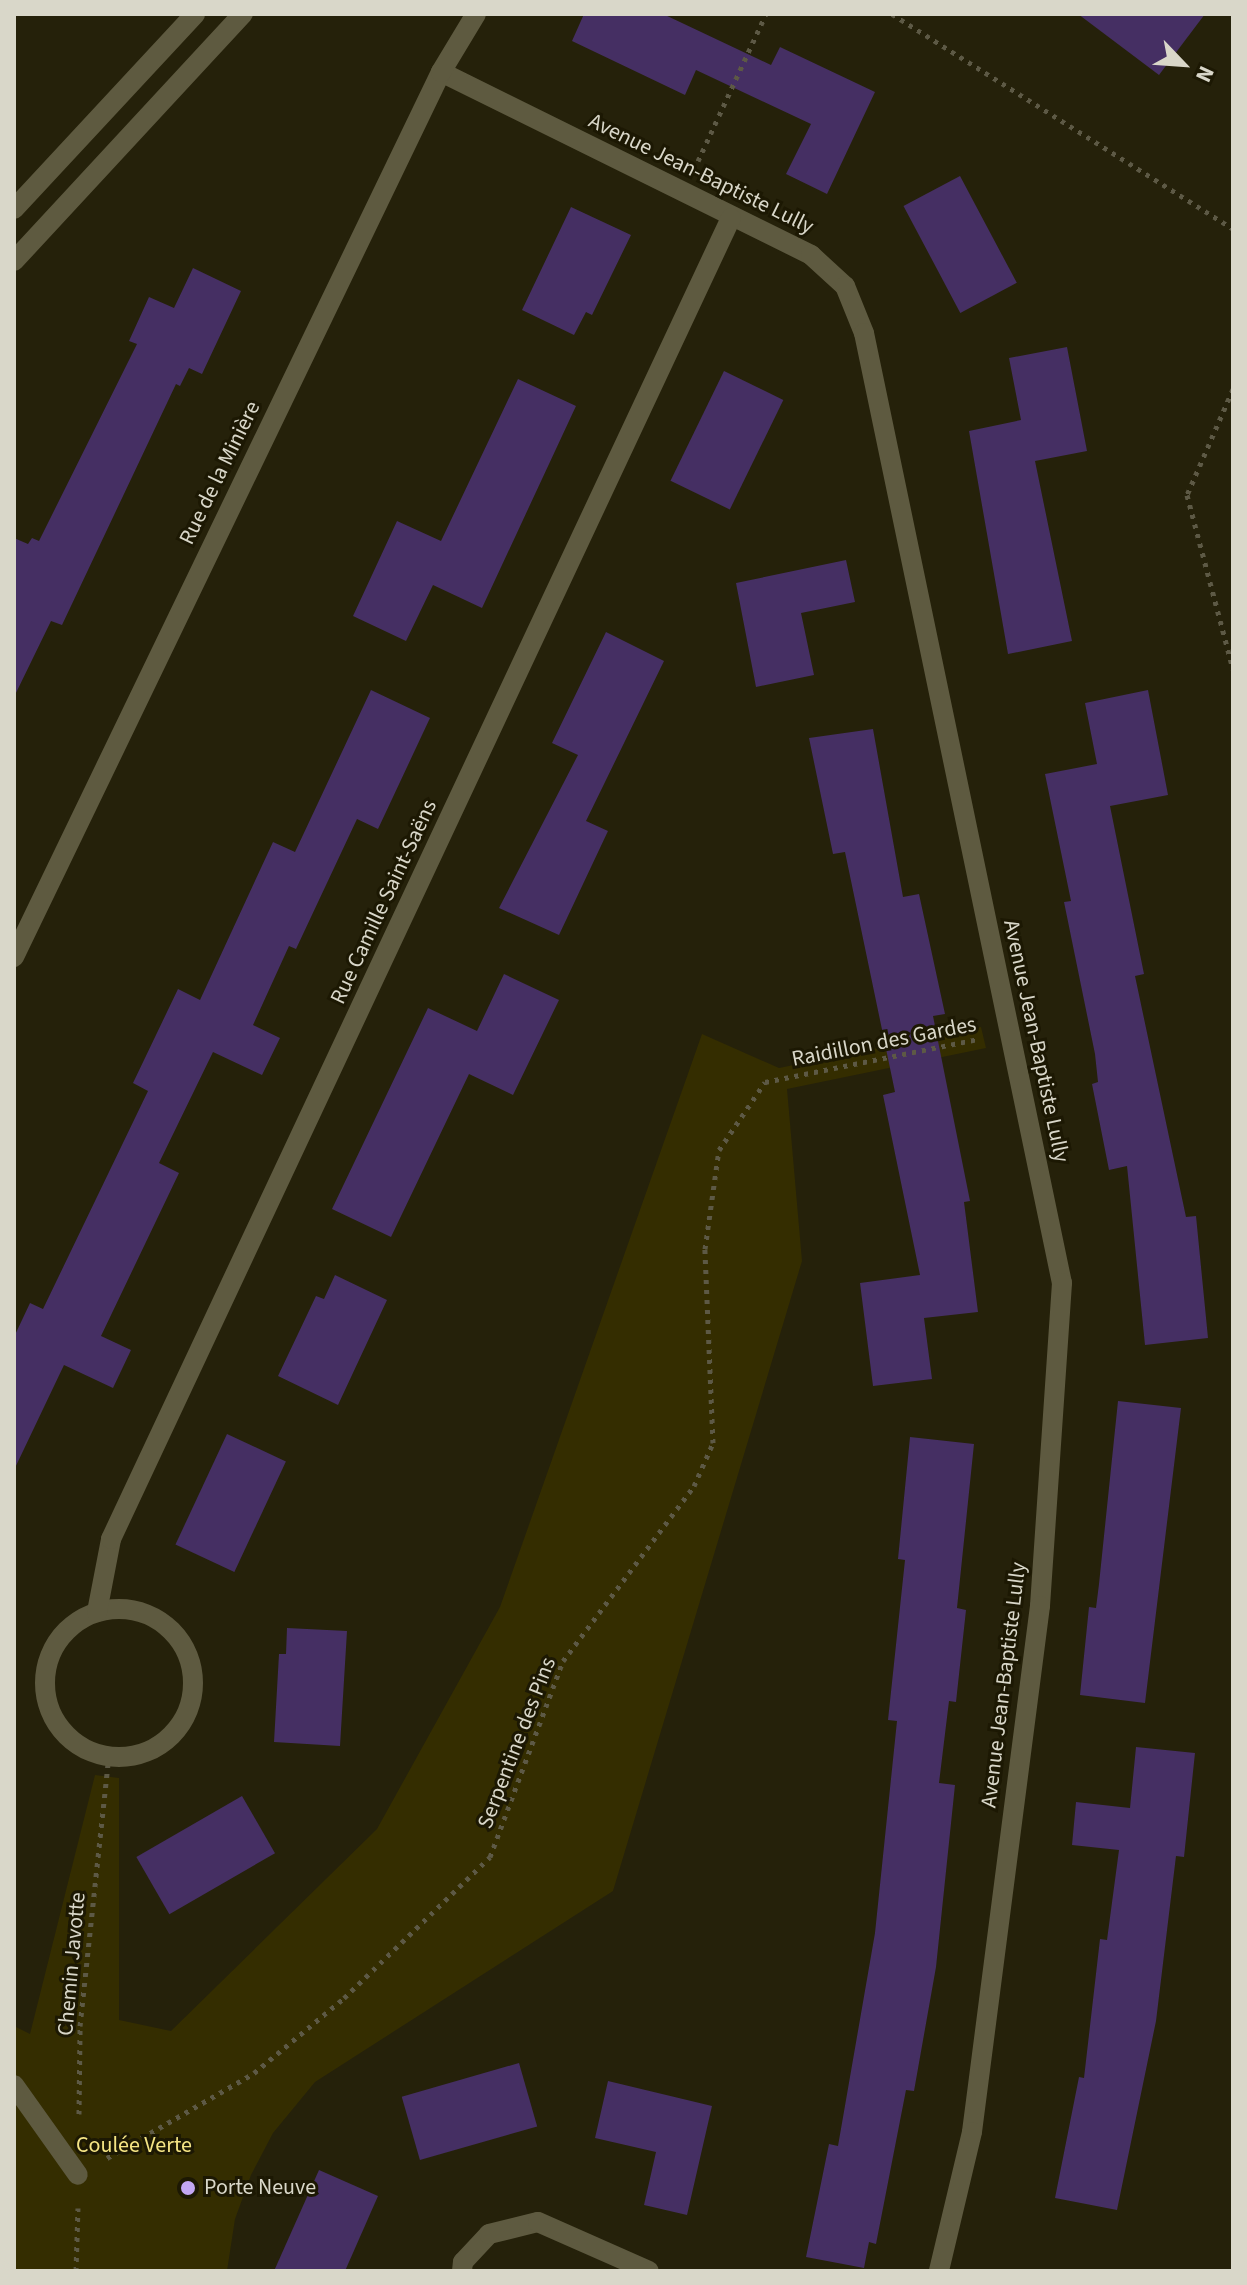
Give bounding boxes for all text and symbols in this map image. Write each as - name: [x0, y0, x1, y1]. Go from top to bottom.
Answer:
- north arrow: [1143, 24, 1223, 104]
- text: N: [1187, 61, 1222, 88]
- street label: Avenue Jean-Baptiste Lully: [584, 108, 818, 240]
- street label: Rue de la Minière: [174, 397, 266, 549]
- street label: Rue Camille Saint-Saëns: [325, 796, 443, 1008]
- street label: Avenue Jean-Baptiste Lully: [997, 917, 1075, 1165]
- street label: Raidillon des Gardes: [790, 1011, 978, 1073]
- street label: Avenue Jean-Baptiste Lully: [976, 1561, 1032, 1809]
- street label: Serpentine des Pins: [472, 1654, 562, 1832]
- street label: Chemin Javotte: [53, 1891, 91, 2037]
- park label: Coulée Verte: [76, 2133, 192, 2159]
- place label: Porte Neuve: [204, 2175, 316, 2201]
- marker: Porte Neuve: [179, 2179, 197, 2197]

